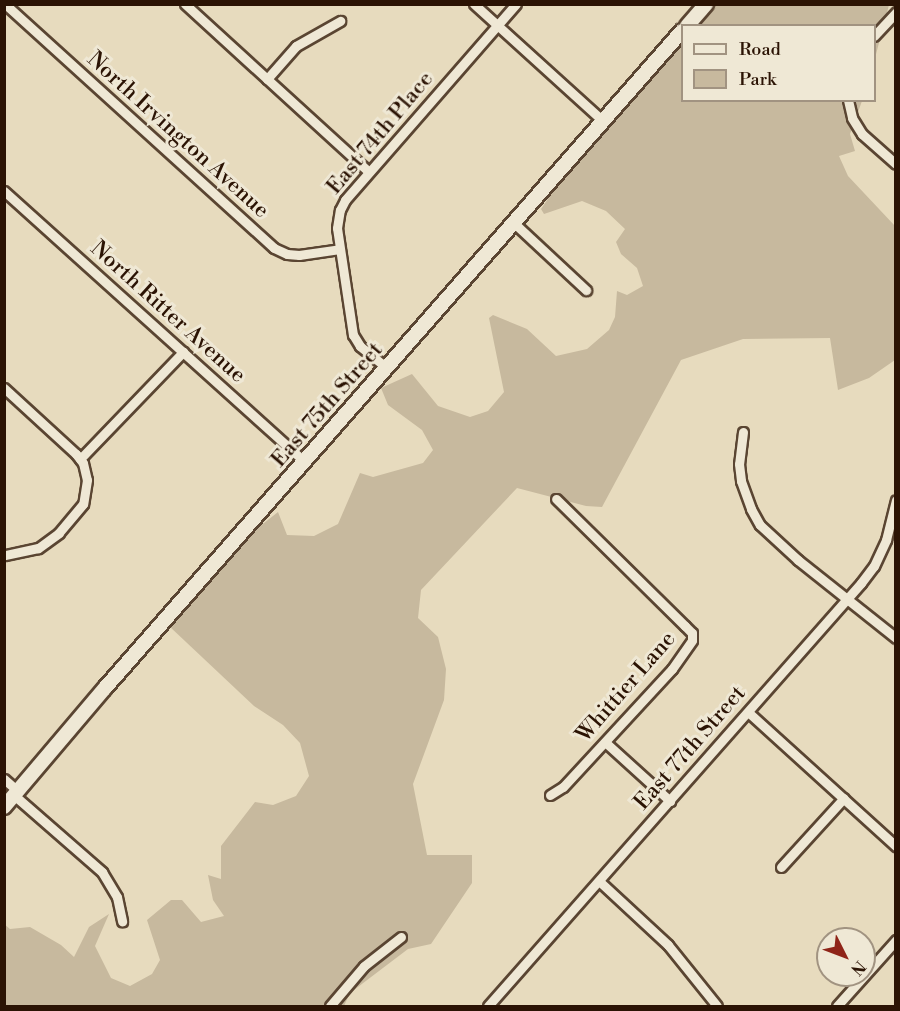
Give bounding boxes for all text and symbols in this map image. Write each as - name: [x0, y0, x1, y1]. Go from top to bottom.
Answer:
- legend: [681, 24, 876, 102]
- text: Road: [739, 38, 781, 61]
- street label: North Irvington Avenue: [82, 46, 274, 224]
- street label: East 74th Place: [321, 66, 439, 200]
- text: Park: [739, 68, 776, 91]
- street label: North Ritter Avenue: [85, 235, 251, 389]
- street label: East 75th Street: [266, 337, 388, 473]
- street label: Whittier Lane: [571, 626, 681, 748]
- street label: East 77th Street: [629, 680, 751, 816]
- north arrow: [816, 927, 876, 987]
- text: N: [846, 956, 870, 979]

